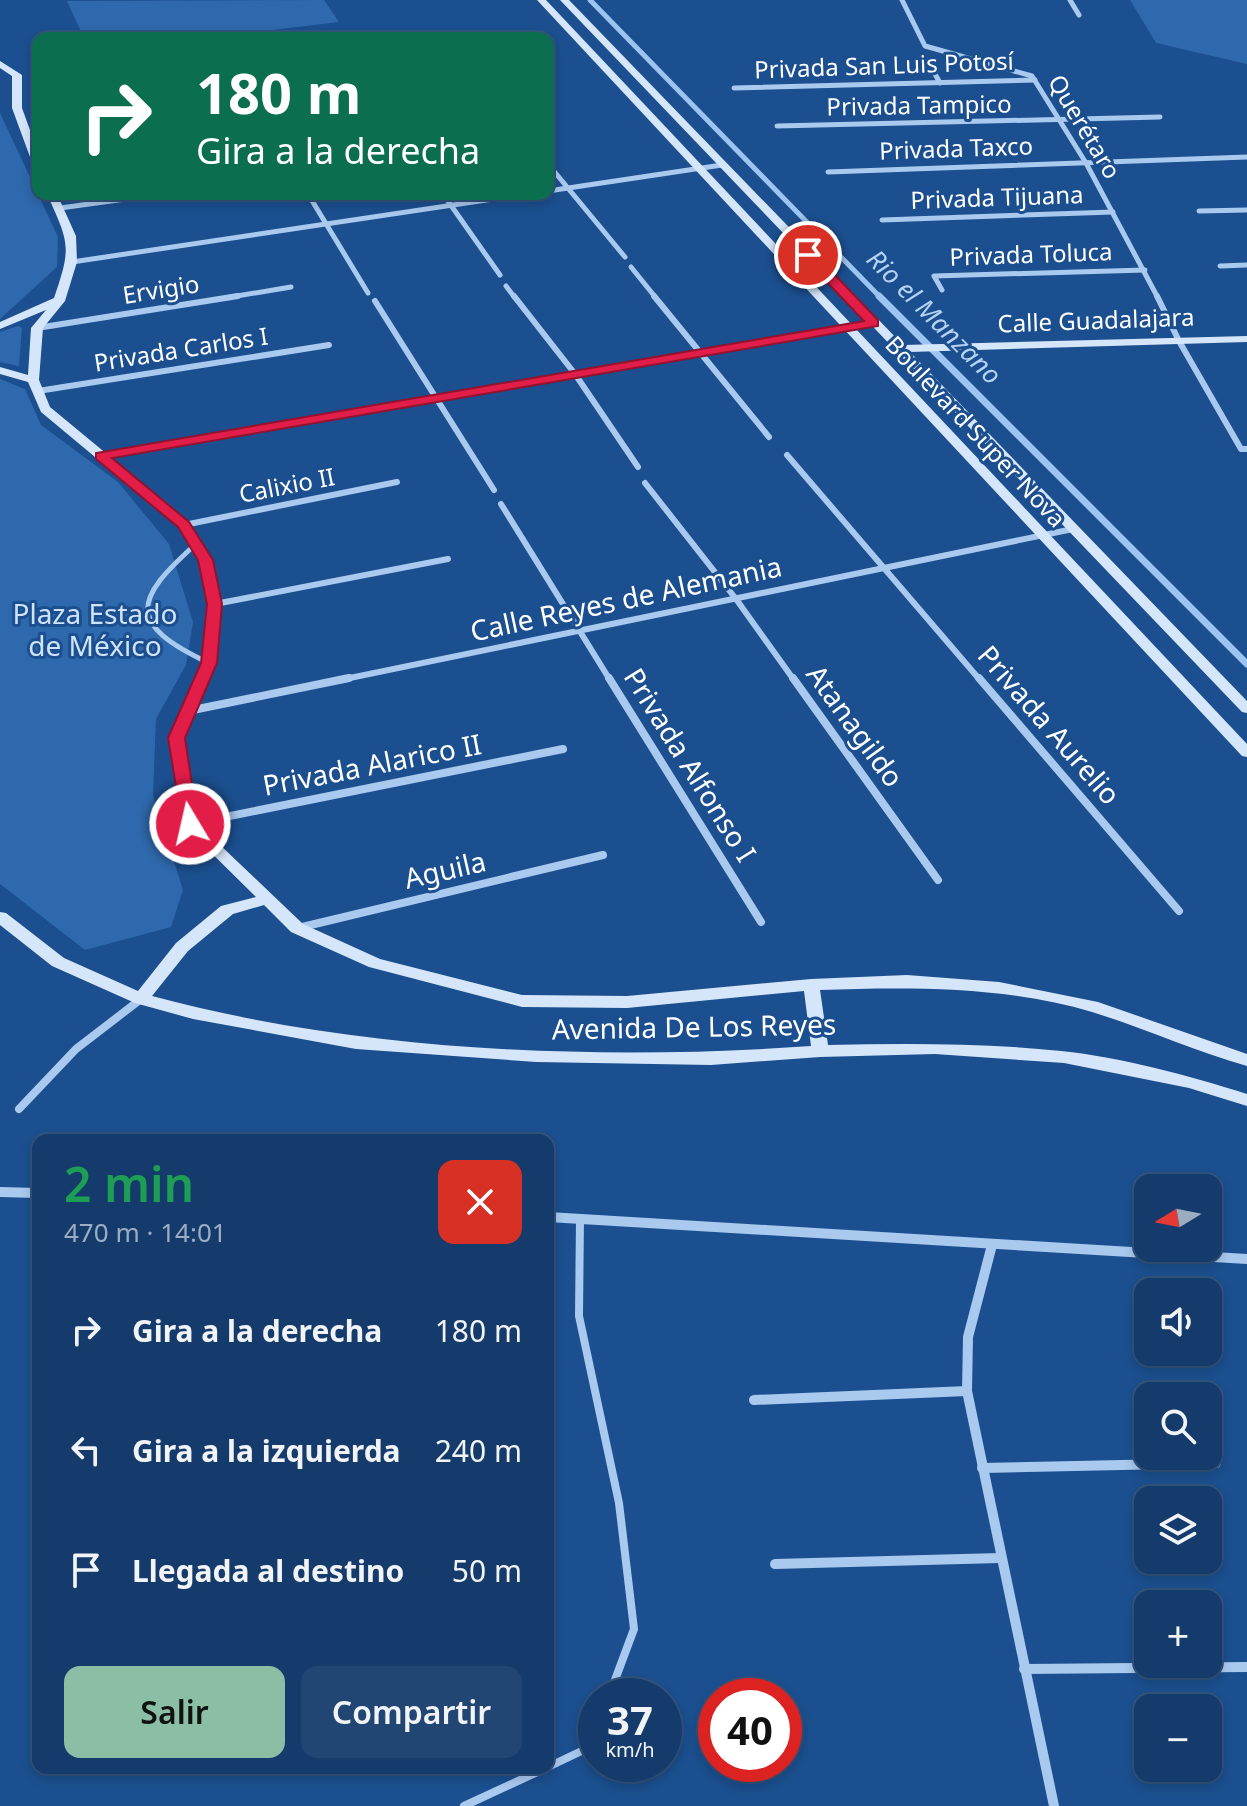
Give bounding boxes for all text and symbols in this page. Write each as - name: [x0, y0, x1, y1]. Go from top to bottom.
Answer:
- street label: Privada San Luis Potosí: [754, 43, 1015, 86]
- text: 180 m: [196, 54, 361, 130]
- icon: right: [64, 64, 168, 168]
- street label: Querétaro: [1041, 68, 1129, 185]
- street label: Privada Tampico: [826, 86, 1012, 123]
- text: Gira a la derecha: [196, 126, 480, 175]
- street label: Privada Taxco: [878, 128, 1033, 167]
- street label: Privada Tijuana: [910, 177, 1084, 216]
- pin: [774, 221, 842, 289]
- icon: arrive: [786, 233, 830, 277]
- street label: Privada Toluca: [949, 234, 1113, 273]
- water label: Rio el Manzano: [859, 241, 1010, 392]
- street label: Ervigio: [120, 266, 201, 311]
- street label: Calle Guadalajara: [997, 300, 1195, 339]
- street label: Privada Carlos I: [91, 318, 270, 379]
- street label: Boulevard Super Nova: [879, 328, 1074, 534]
- street label: Calixio II: [236, 459, 337, 510]
- street label: Calle Reyes de Alemania: [466, 546, 785, 650]
- park label: Plaza Estado de México: [13, 594, 177, 664]
- street label: Privada Aurelio: [970, 637, 1129, 812]
- street label: Atanagildo: [799, 657, 913, 794]
- street label: Privada Alfonso I: [616, 660, 766, 869]
- street label: Privada Alarico II: [259, 724, 484, 804]
- position arrow: [148, 782, 232, 866]
- street label: Aguila: [400, 841, 489, 897]
- street label: Avenida De Los Reyes: [551, 1005, 837, 1047]
- text: 2 min: [64, 1151, 194, 1216]
- button: close: [438, 1160, 522, 1244]
- north arrow: [1134, 1174, 1222, 1262]
- map controls: [1134, 1174, 1222, 1782]
- text: 470 m · 14:01: [64, 1214, 227, 1250]
- button: sound: [1134, 1278, 1222, 1366]
- icon: right: [64, 1308, 108, 1352]
- text: Gira a la derecha: [132, 1310, 382, 1351]
- text: 180 m: [435, 1310, 522, 1351]
- button: search: [1134, 1382, 1222, 1470]
- icon: left: [64, 1428, 108, 1472]
- text: Gira a la izquierda: [132, 1430, 401, 1471]
- text: 240 m: [435, 1430, 522, 1471]
- button: layers: [1134, 1486, 1222, 1574]
- icon: arrive: [64, 1548, 108, 1592]
- text: Llegada al destino: [132, 1550, 404, 1591]
- text: 50 m: [452, 1550, 522, 1591]
- button: +: [1134, 1590, 1222, 1678]
- button: Salir: [64, 1666, 285, 1758]
- button: Compartir: [301, 1666, 522, 1758]
- speed limit sign: 40: [698, 1678, 802, 1782]
- text: 37: [607, 1692, 653, 1747]
- button: −: [1134, 1694, 1222, 1782]
- text: km/h: [605, 1736, 655, 1763]

